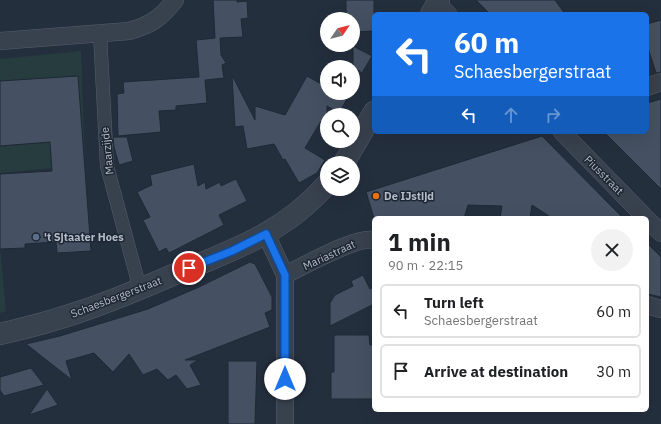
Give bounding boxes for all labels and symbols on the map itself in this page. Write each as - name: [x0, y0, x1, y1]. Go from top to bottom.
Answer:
- north arrow: [320, 12, 360, 52]
- street label: Maarzijde: [98, 127, 116, 175]
- street label: Piusstraat: [581, 152, 627, 198]
- place label: De IJstijd: [384, 189, 434, 203]
- marker: De IJstijd: [371, 191, 381, 201]
- place label: 't Sjtaater Hoes: [44, 230, 124, 244]
- marker: 't Sjtaater Hoes: [31, 232, 41, 242]
- street label: Mariastraat: [301, 237, 358, 273]
- pin: [172, 251, 206, 285]
- street label: Schaesbergerstraat: [69, 273, 164, 321]
- position arrow: [264, 358, 306, 400]

